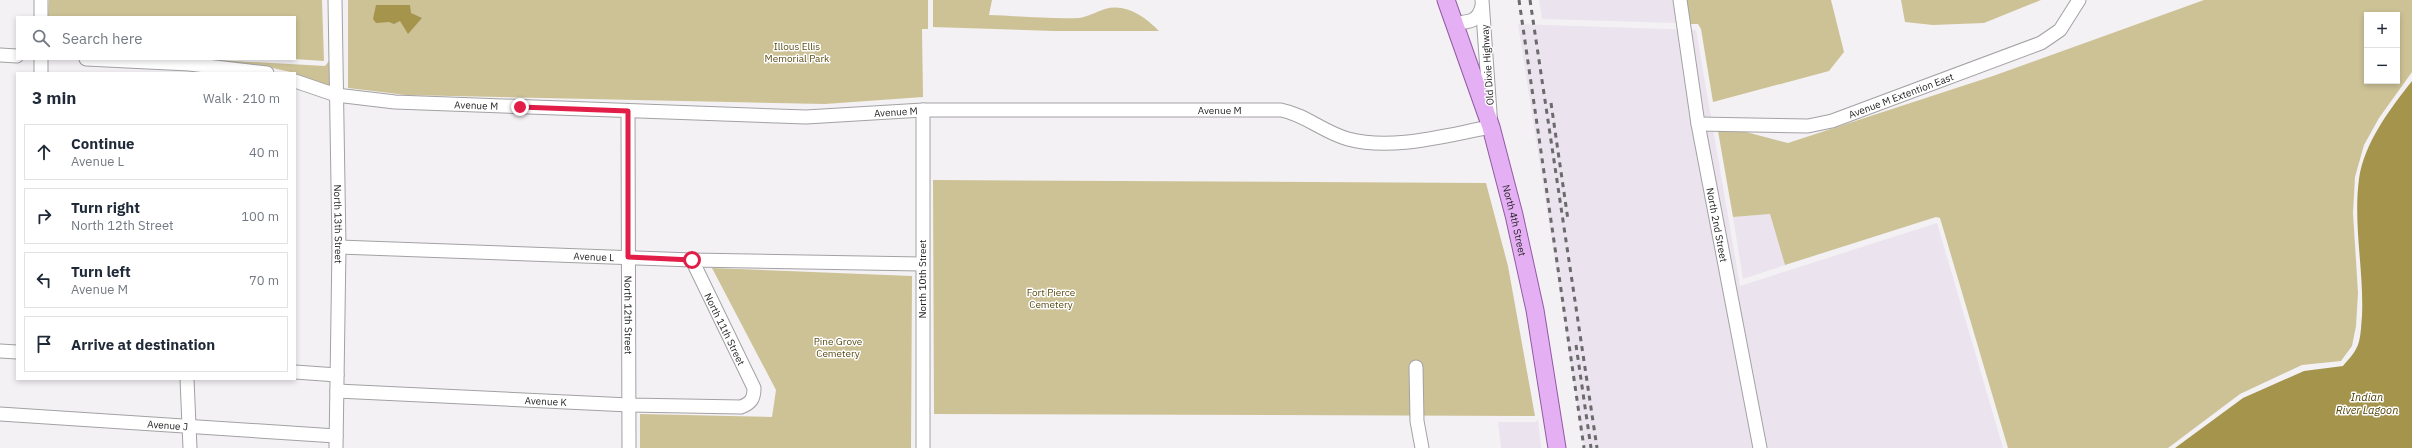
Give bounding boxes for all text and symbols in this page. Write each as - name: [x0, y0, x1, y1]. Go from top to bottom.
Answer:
- map controls: [2364, 12, 2400, 84]
- button: +: [2364, 12, 2400, 48]
- search box: [16, 16, 296, 60]
- street label: Old Dixie Highway: [1478, 24, 1497, 106]
- icon: search: [30, 27, 52, 49]
- text: Search here: [62, 29, 142, 48]
- park label: Illous Ellis Memorial Park: [765, 40, 830, 65]
- button: −: [2364, 48, 2400, 84]
- street label: Avenue M Extention East: [1847, 70, 1956, 121]
- text: 3 min: [32, 87, 76, 109]
- text: Walk · 210 m: [203, 90, 280, 107]
- street label: Avenue M: [454, 98, 498, 113]
- route end: [511, 98, 529, 116]
- street label: Avenue M: [874, 104, 918, 120]
- street label: Avenue M: [1198, 104, 1242, 117]
- text: Continue: [71, 134, 135, 153]
- icon: ahead: [33, 141, 55, 163]
- text: 40 m: [249, 144, 279, 161]
- text: Avenue L: [71, 153, 124, 170]
- street label: North 4th Street: [1499, 183, 1529, 258]
- street label: North 13th Street: [331, 184, 345, 264]
- street label: North 2nd Street: [1703, 187, 1730, 264]
- text: Turn right: [71, 198, 140, 217]
- icon: right: [33, 205, 55, 227]
- text: 100 m: [241, 208, 279, 225]
- text: North 12th Street: [71, 217, 174, 234]
- street label: North 10th Street: [916, 239, 929, 318]
- street label: Avenue L: [573, 250, 614, 264]
- route start: [683, 251, 701, 269]
- text: Turn left: [71, 262, 131, 281]
- icon: left: [33, 269, 55, 291]
- text: 70 m: [249, 272, 279, 289]
- street label: North 12th Street: [621, 275, 635, 355]
- text: Avenue M: [71, 281, 128, 298]
- park label: Fort Pierce Cemetery: [1027, 286, 1076, 311]
- street label: North 11th Street: [701, 291, 748, 368]
- icon: arrive: [33, 333, 55, 355]
- text: Arrive at destination: [71, 335, 215, 354]
- park label: Pine Grove Cemetery: [814, 335, 863, 360]
- water label: Indian River Lagoon: [2336, 390, 2398, 417]
- street label: Avenue K: [524, 394, 568, 409]
- street label: Avenue J: [147, 418, 188, 433]

